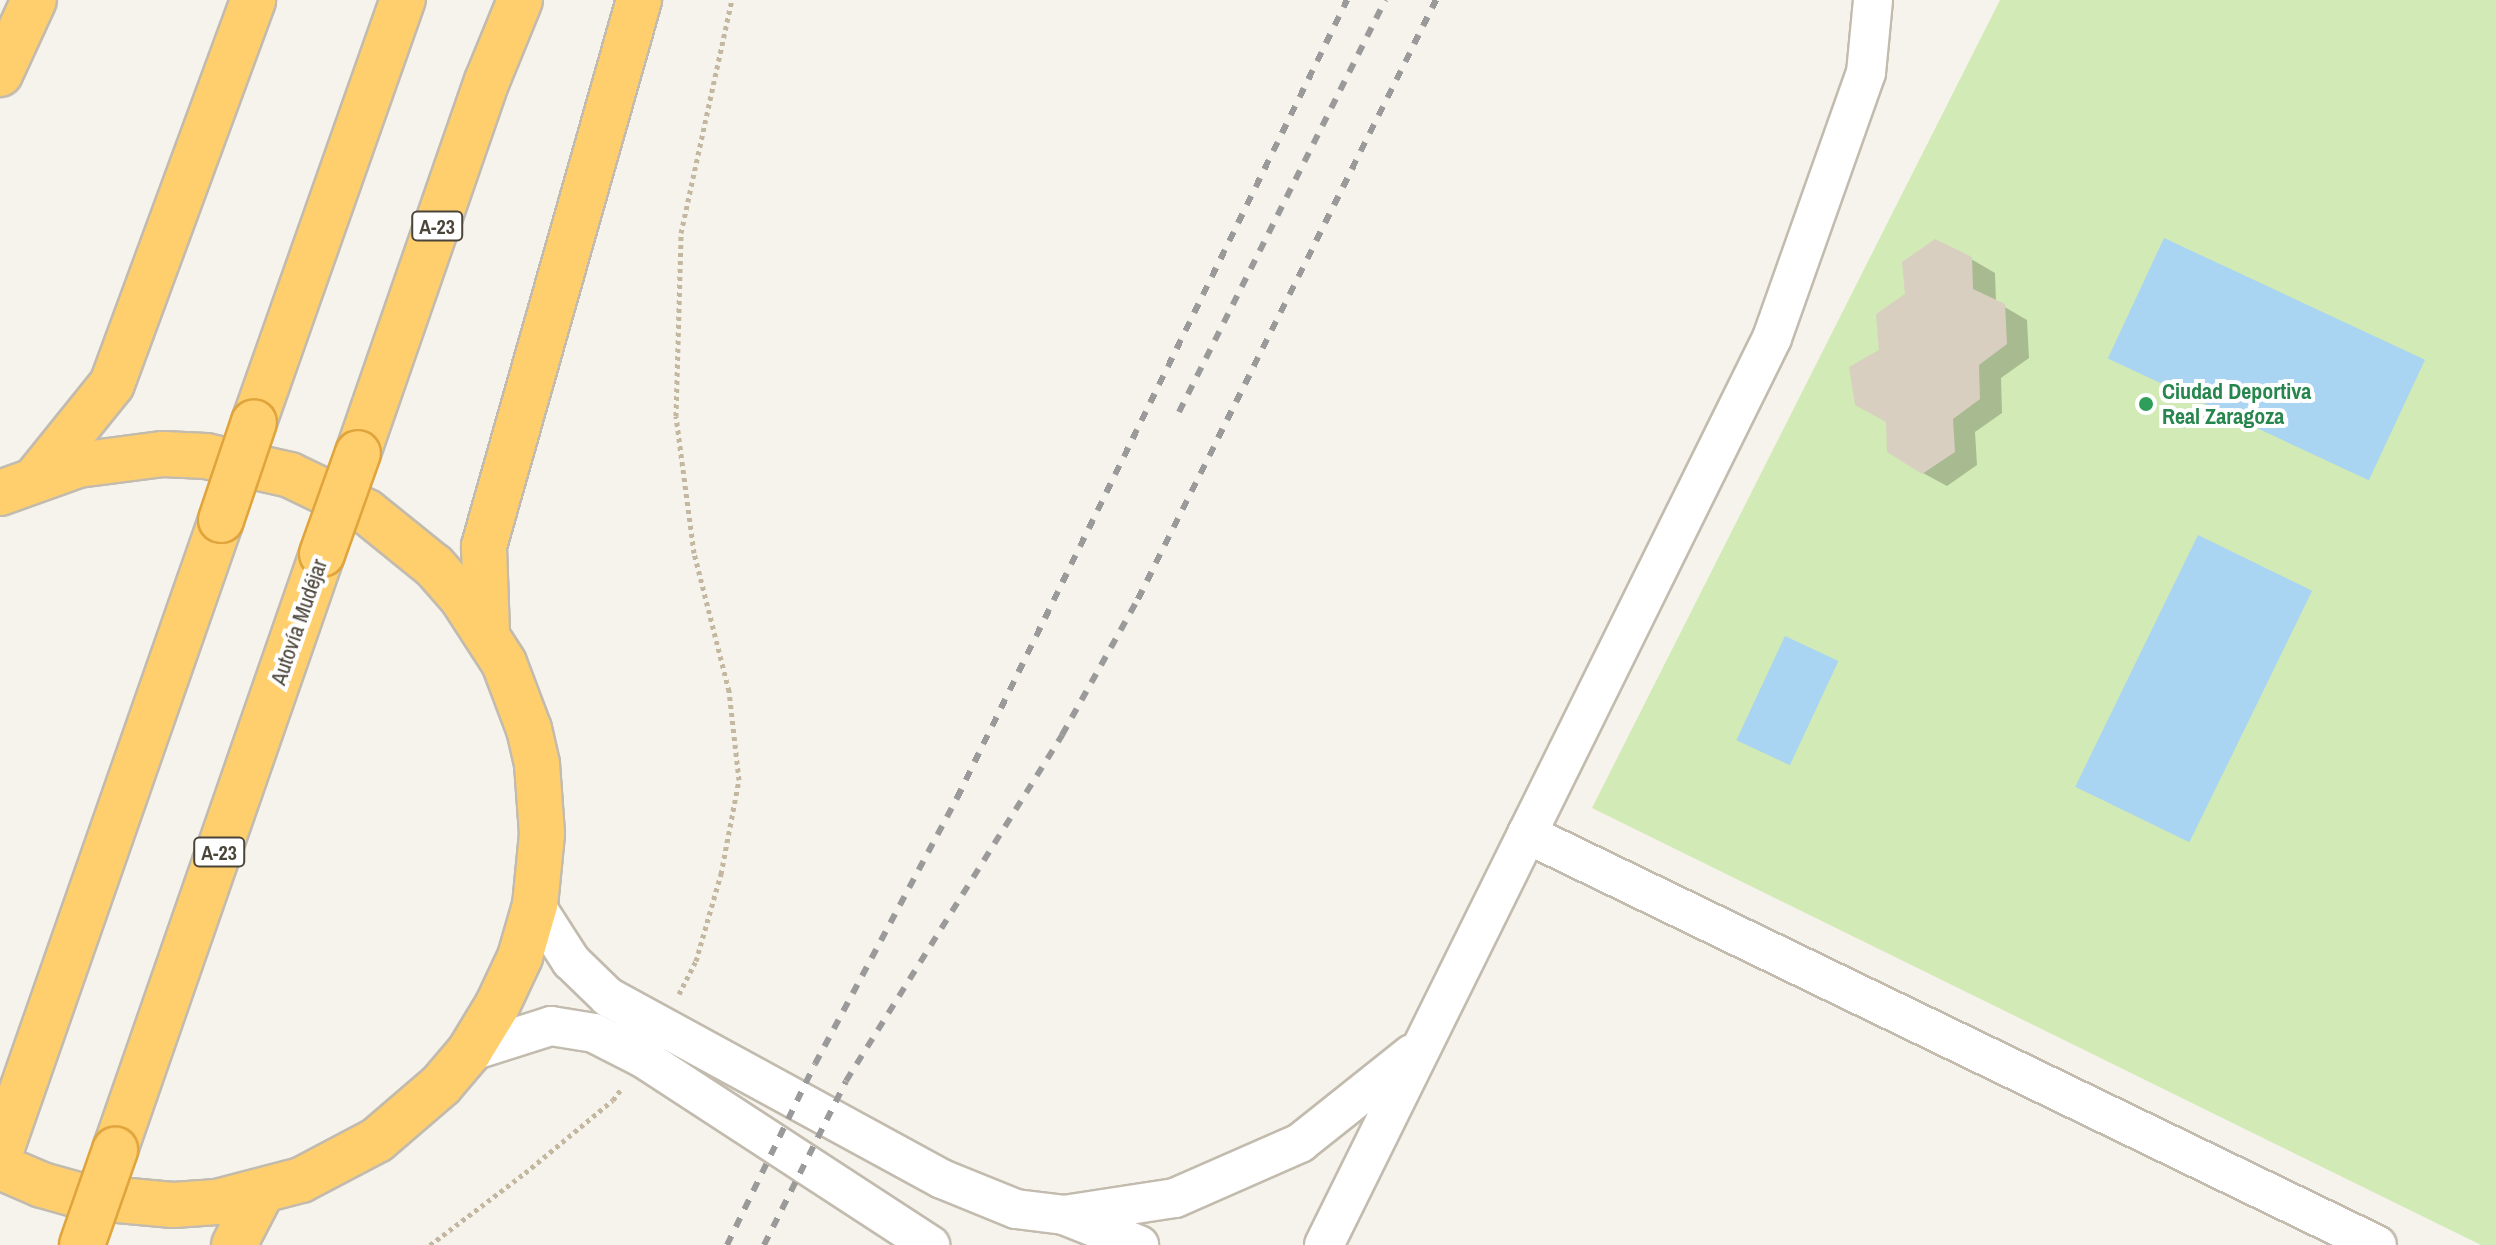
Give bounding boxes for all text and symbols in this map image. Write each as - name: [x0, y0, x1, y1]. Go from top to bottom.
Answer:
- road number: A-23: [411, 210, 463, 242]
- place label: Ciudad Deportiva Real Zaragoza: [2162, 378, 2311, 430]
- marker: Ciudad Deportiva Real Zaragoza: [2137, 395, 2155, 413]
- street label: Autovía Mudéjar: [265, 556, 333, 688]
- road number: A-23: [193, 836, 245, 868]

